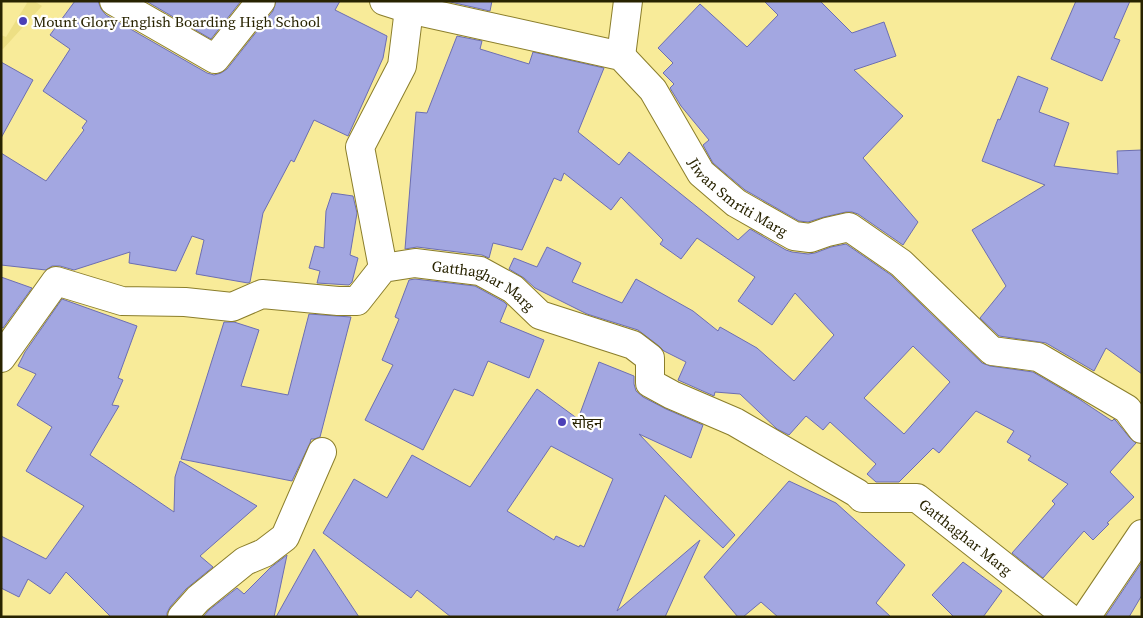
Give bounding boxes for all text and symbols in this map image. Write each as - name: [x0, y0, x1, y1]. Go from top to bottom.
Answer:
- place label: Mount Glory English Boarding High School: [33, 11, 321, 32]
- marker: Mount Glory English Boarding High School: [17, 15, 29, 27]
- street label: Jiwan Smriti Marg: [683, 153, 792, 241]
- street label: Gatthaghar Marg: [431, 255, 540, 316]
- place label: सोहन: [572, 412, 603, 433]
- marker: सोहन: [556, 416, 568, 428]
- street label: Gatthaghar Marg: [915, 493, 1017, 580]

